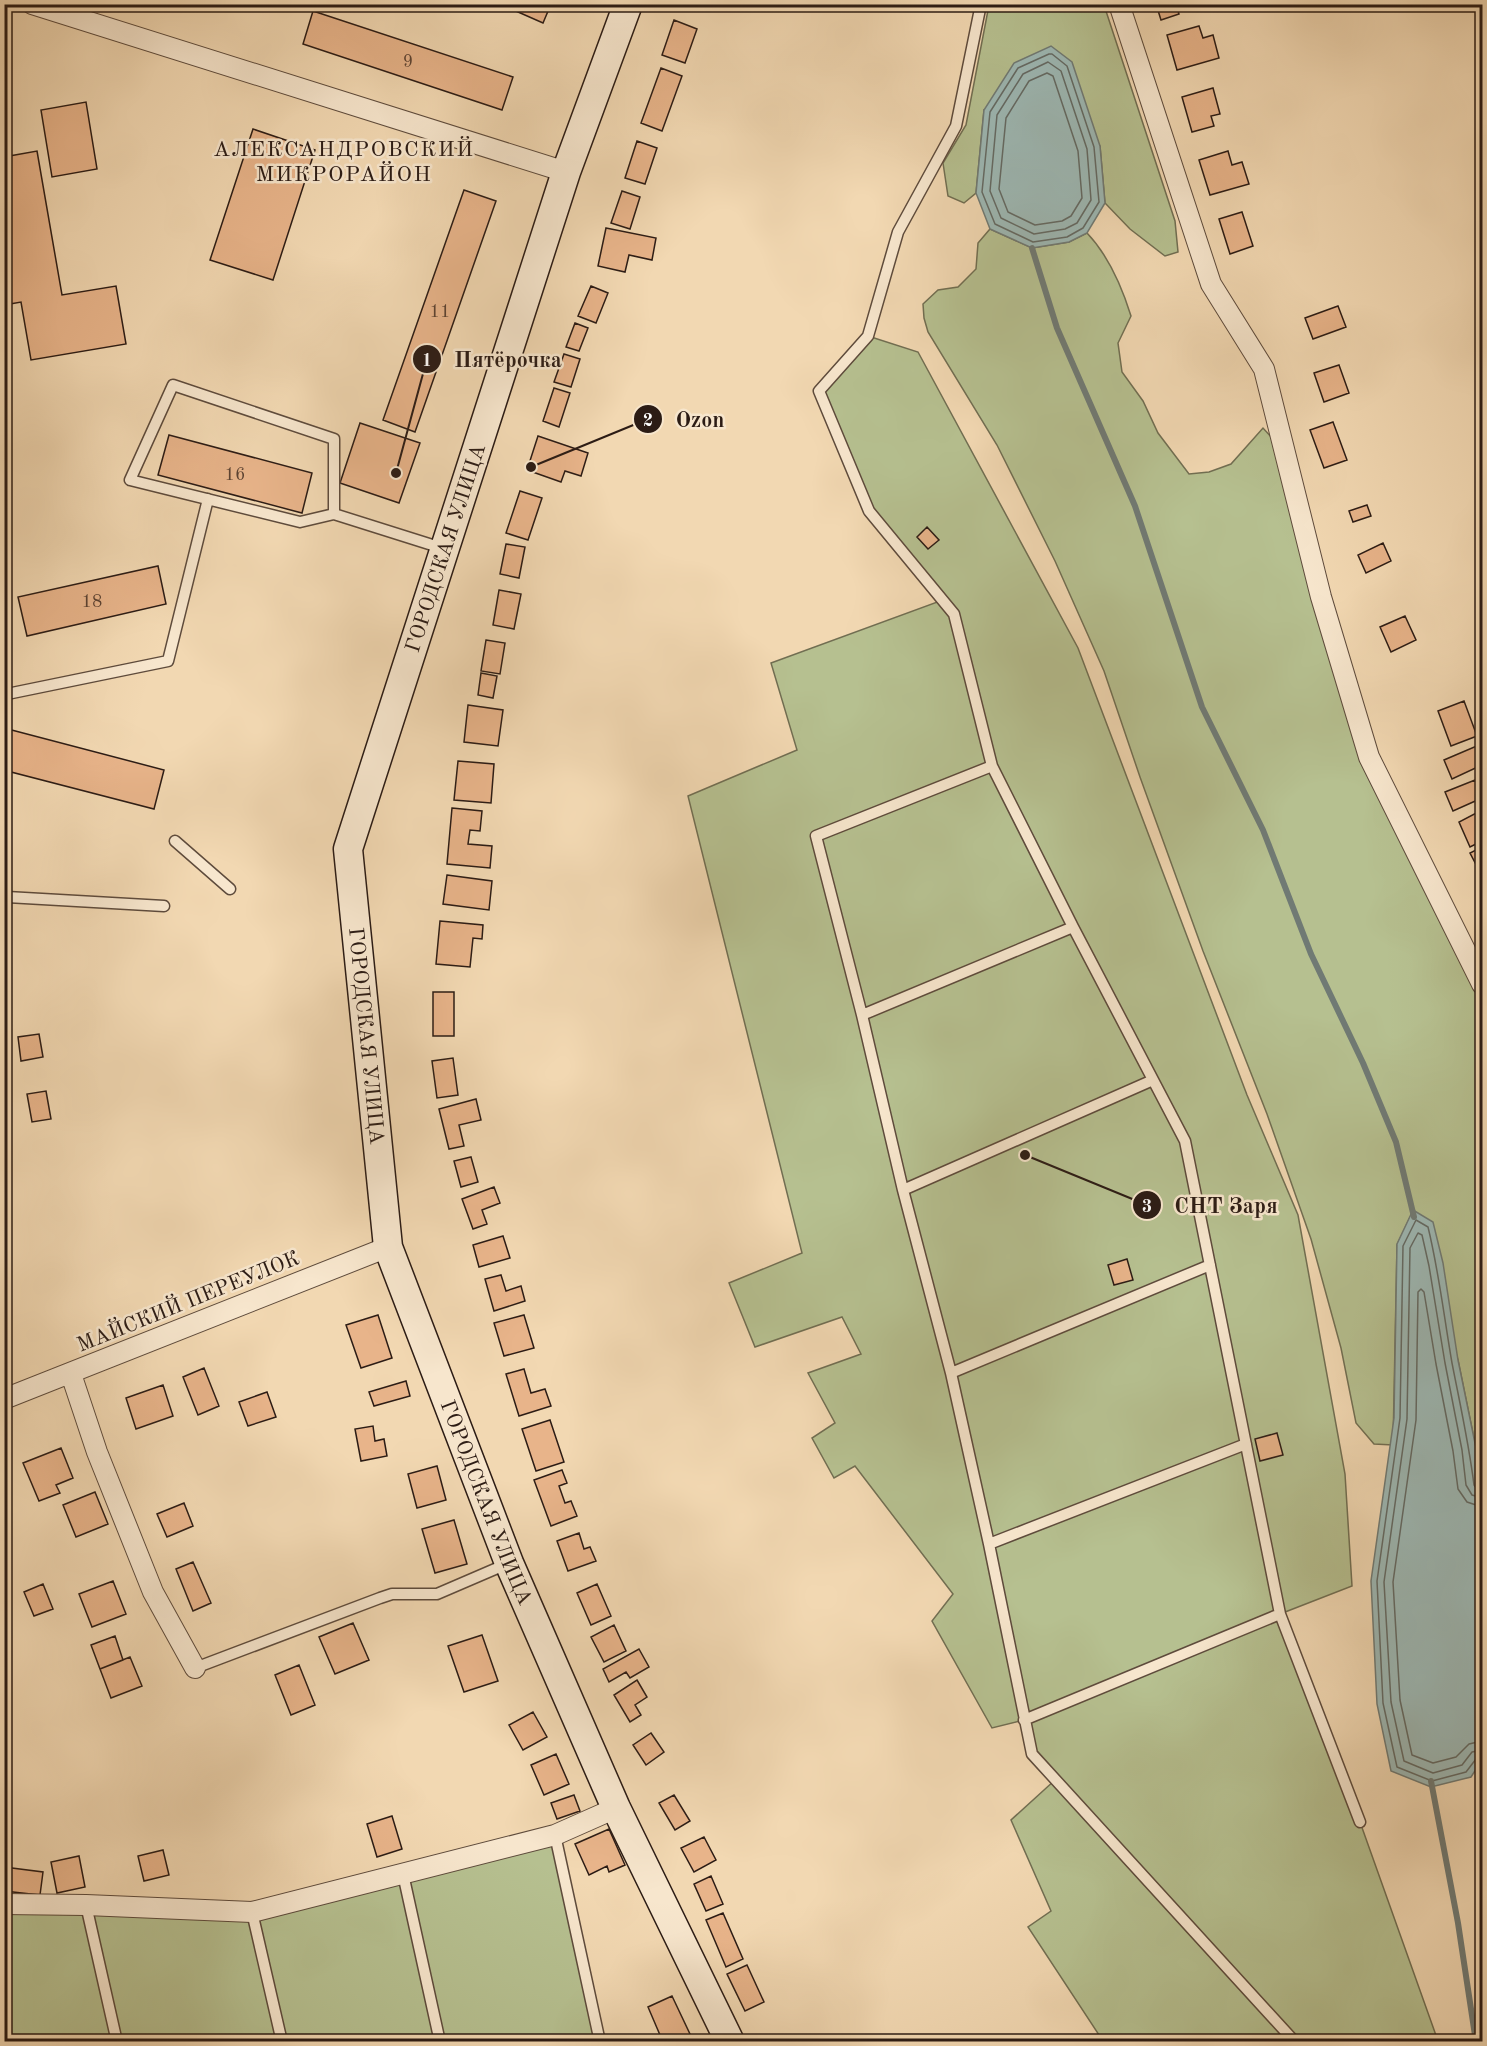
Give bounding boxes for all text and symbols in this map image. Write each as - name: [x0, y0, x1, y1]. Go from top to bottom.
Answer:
- house number: 9: [403, 53, 413, 71]
- district label: АЛЕКСАНДРОВСКИЙ МИКРОРАЙОН: [213, 135, 475, 186]
- house number: 11: [430, 303, 450, 321]
- callout: Пятёрочка: [412, 339, 574, 379]
- text: Пятёрочка: [454, 350, 562, 372]
- text: 1: [422, 352, 432, 370]
- callout: Ozon: [633, 399, 737, 439]
- text: Ozon: [675, 410, 725, 432]
- text: 2: [643, 412, 653, 430]
- street label: ГОРОДСКАЯ УЛИЦА: [403, 442, 490, 655]
- house number: 16: [225, 466, 245, 484]
- house number: 18: [82, 593, 102, 611]
- street label: ГОРОДСКАЯ УЛИЦА: [344, 926, 387, 1145]
- callout: СНТ Заря: [1132, 1185, 1290, 1225]
- text: СНТ Заря: [1174, 1196, 1278, 1218]
- text: 3: [1142, 1198, 1152, 1216]
- street label: МАЙСКИЙ ПЕРЕУЛОК: [72, 1243, 303, 1357]
- street label: ГОРОДСКАЯ УЛИЦА: [436, 1398, 535, 1608]

